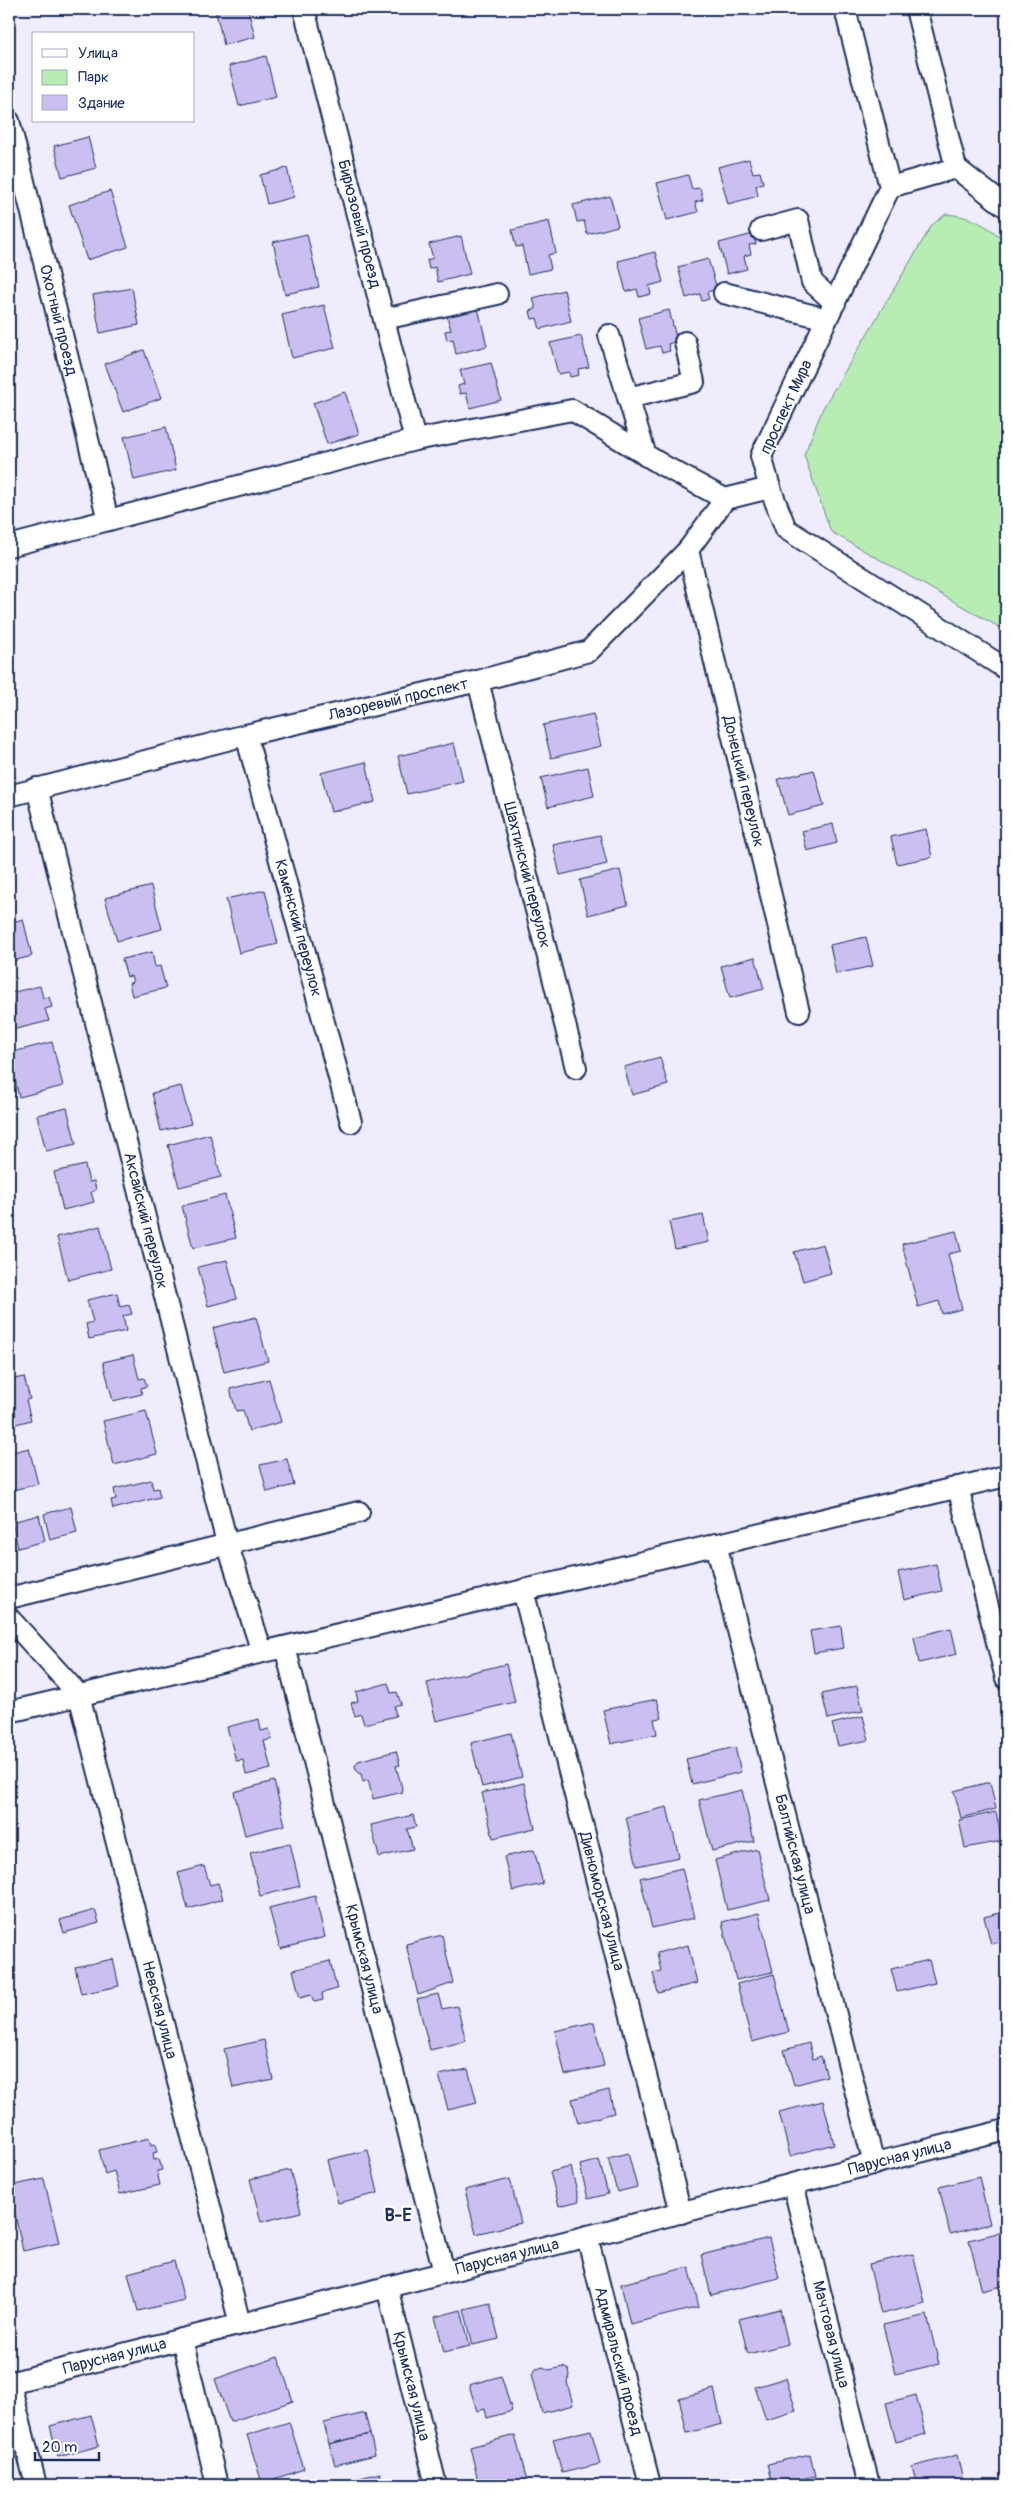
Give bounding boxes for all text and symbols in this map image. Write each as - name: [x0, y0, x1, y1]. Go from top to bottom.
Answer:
- legend: [32, 32, 195, 122]
- text: Улица: [78, 44, 118, 63]
- text: Парк: [78, 68, 109, 87]
- text: Здание: [78, 94, 125, 113]
- street label: Бирюзовый проезд: [333, 158, 386, 291]
- street label: Охотный проезд: [35, 262, 82, 378]
- street label: проспект Мира: [755, 357, 817, 457]
- street label: Лазоревый проспект: [325, 674, 470, 726]
- street label: Донецкий переулок: [718, 713, 769, 849]
- street label: Шахтинский переулок: [499, 800, 555, 950]
- street label: Каменский переулок: [270, 857, 327, 999]
- street label: Аксайский переулок: [119, 1150, 173, 1291]
- street label: Балтийская улица: [770, 1792, 820, 1916]
- street label: Дивноморская улица: [574, 1829, 629, 1973]
- street label: Крымская улица: [341, 1902, 388, 2016]
- street label: Невская улица: [137, 1959, 182, 2061]
- street label: Парусная улица: [846, 2134, 954, 2180]
- district label: В-Е: [384, 2204, 412, 2227]
- street label: Парусная улица: [453, 2234, 561, 2279]
- street label: Мачтовая улица: [808, 2279, 854, 2390]
- street label: Адмиральский проезд: [590, 2285, 647, 2438]
- street label: Крымская улица: [388, 2329, 435, 2443]
- street label: Парусная улица: [61, 2333, 168, 2379]
- scale bar: [35, 2429, 99, 2461]
- text: 20 m: [42, 2438, 77, 2457]

